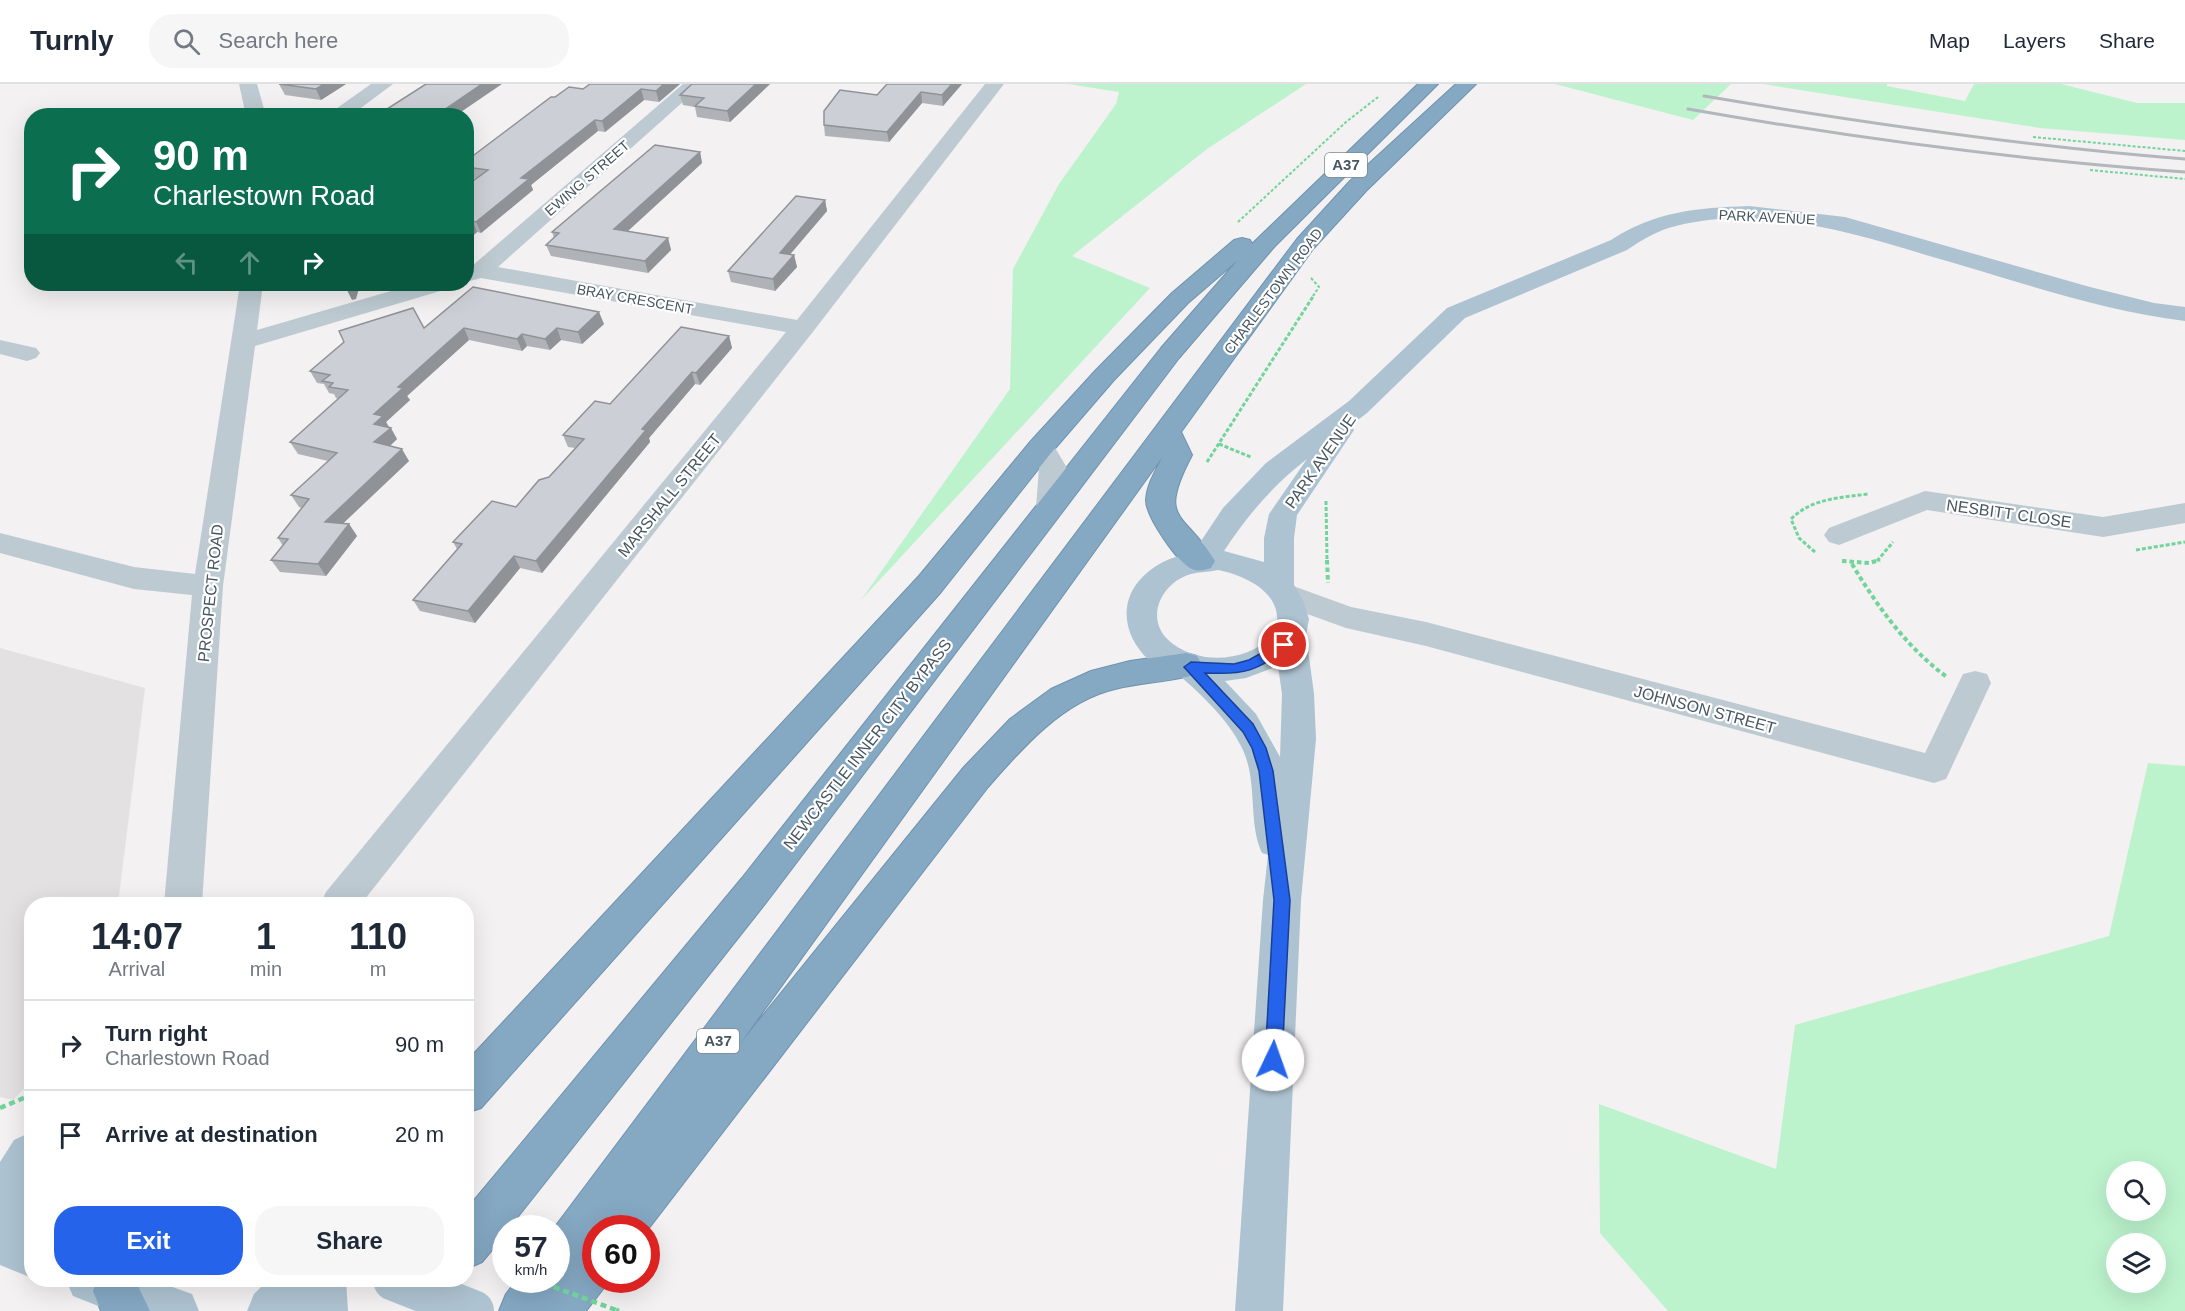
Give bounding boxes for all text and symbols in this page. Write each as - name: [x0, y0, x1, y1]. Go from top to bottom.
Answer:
- search box: [149, 14, 569, 68]
- text: Turnly: [30, 25, 113, 56]
- icon: search: [170, 25, 203, 58]
- text: Search here: [218, 28, 338, 53]
- text: Map: [1929, 29, 1970, 52]
- text: Layers: [2003, 29, 2066, 52]
- text: Share: [2099, 29, 2155, 52]
- icon: right: [54, 132, 132, 210]
- text: 90 m: [153, 132, 249, 179]
- street label: EWING STREET: [542, 137, 633, 219]
- road number: A37: [1325, 153, 1367, 177]
- text: Charlestown Road: [153, 181, 375, 211]
- street label: PARK AVENUE: [1718, 206, 1816, 228]
- street label: CHARLESTOWN ROAD: [1221, 225, 1325, 357]
- icon: left: [170, 246, 203, 279]
- icon: ahead: [233, 246, 266, 279]
- icon: right: [296, 246, 329, 279]
- street label: BRAY CRESCENT: [576, 281, 695, 317]
- street label: PARK AVENUE: [1282, 411, 1359, 511]
- street label: MARSHALL STREET: [615, 430, 724, 560]
- street label: NESBITT CLOSE: [1945, 496, 2072, 531]
- street label: PROSPECT ROAD: [195, 523, 226, 663]
- pin: [1258, 619, 1309, 670]
- icon: arrive: [1267, 628, 1300, 661]
- street label: NEWCASTLE INNER CITY BYPASS: [780, 636, 955, 853]
- street label: JOHNSON STREET: [1632, 682, 1778, 737]
- text: 14:07: [91, 916, 183, 957]
- text: 1: [256, 916, 276, 957]
- text: 110: [349, 916, 407, 957]
- text: Arrival: [109, 958, 165, 980]
- text: min: [250, 958, 282, 980]
- text: m: [370, 958, 386, 980]
- text: Turn right: [105, 1021, 207, 1046]
- position arrow: [1241, 1028, 1305, 1092]
- icon: right: [54, 1029, 87, 1062]
- road number: A37: [697, 1029, 739, 1053]
- text: 90 m: [395, 1032, 444, 1057]
- text: Charlestown Road: [105, 1047, 270, 1069]
- icon: arrive: [54, 1119, 87, 1152]
- text: Arrive at destination: [105, 1122, 318, 1147]
- text: 20 m: [395, 1122, 444, 1147]
- map controls: [2106, 1161, 2166, 1293]
- button: search: [2106, 1161, 2166, 1221]
- button: Exit: [54, 1206, 243, 1275]
- button: Share: [255, 1206, 444, 1275]
- speed limit sign: 60: [582, 1215, 660, 1293]
- text: 57: [514, 1230, 548, 1263]
- button: layers: [2106, 1233, 2166, 1293]
- text: km/h: [515, 1261, 547, 1278]

